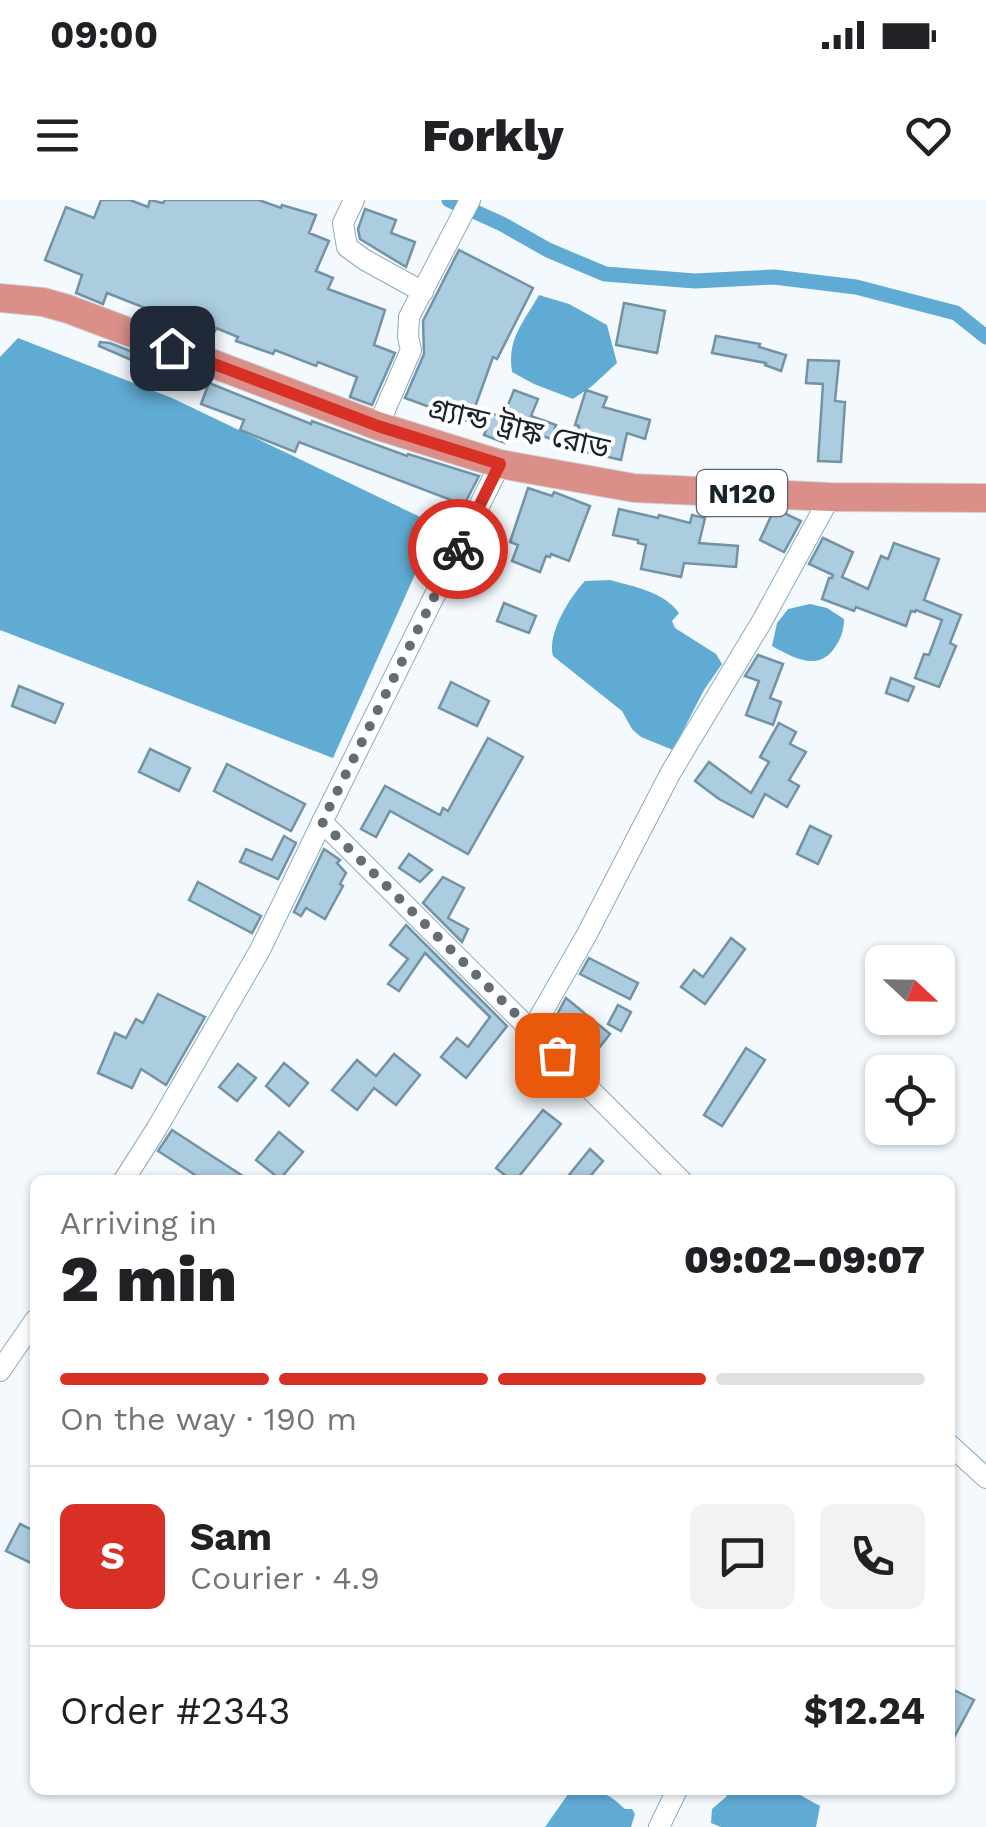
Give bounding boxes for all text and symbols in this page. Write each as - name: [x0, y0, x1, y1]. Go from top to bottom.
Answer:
- text: 09:00: [50, 13, 158, 57]
- icon: menu: [30, 108, 85, 163]
- icon: heart: [901, 108, 956, 163]
- text: Forkly: [422, 109, 564, 162]
- pin: [130, 306, 215, 391]
- icon: home: [145, 321, 200, 376]
- street label: গ্র্যান্ড ট্রাঙ্ক রোড: [425, 390, 614, 465]
- road number: N120: [697, 470, 787, 516]
- courier: [408, 499, 508, 599]
- icon: bike: [431, 522, 486, 577]
- north arrow: [865, 945, 955, 1035]
- map controls: [865, 945, 955, 1145]
- pin: [515, 1013, 600, 1098]
- icon: bag: [530, 1028, 585, 1083]
- button: locate: [865, 1055, 955, 1145]
- text: Arriving in: [60, 1204, 217, 1242]
- text: 09:02–09:07: [684, 1238, 925, 1282]
- text: 2 min: [60, 1241, 237, 1317]
- text: On the way · 190 m: [60, 1400, 357, 1438]
- button: chat: [690, 1504, 795, 1609]
- button: phone: [820, 1504, 925, 1609]
- text: Sam: [190, 1515, 272, 1559]
- text: S: [100, 1534, 125, 1578]
- text: Courier · 4.9: [190, 1559, 380, 1597]
- text: Order #2343: [60, 1689, 290, 1733]
- text: $12.24: [804, 1689, 925, 1733]

